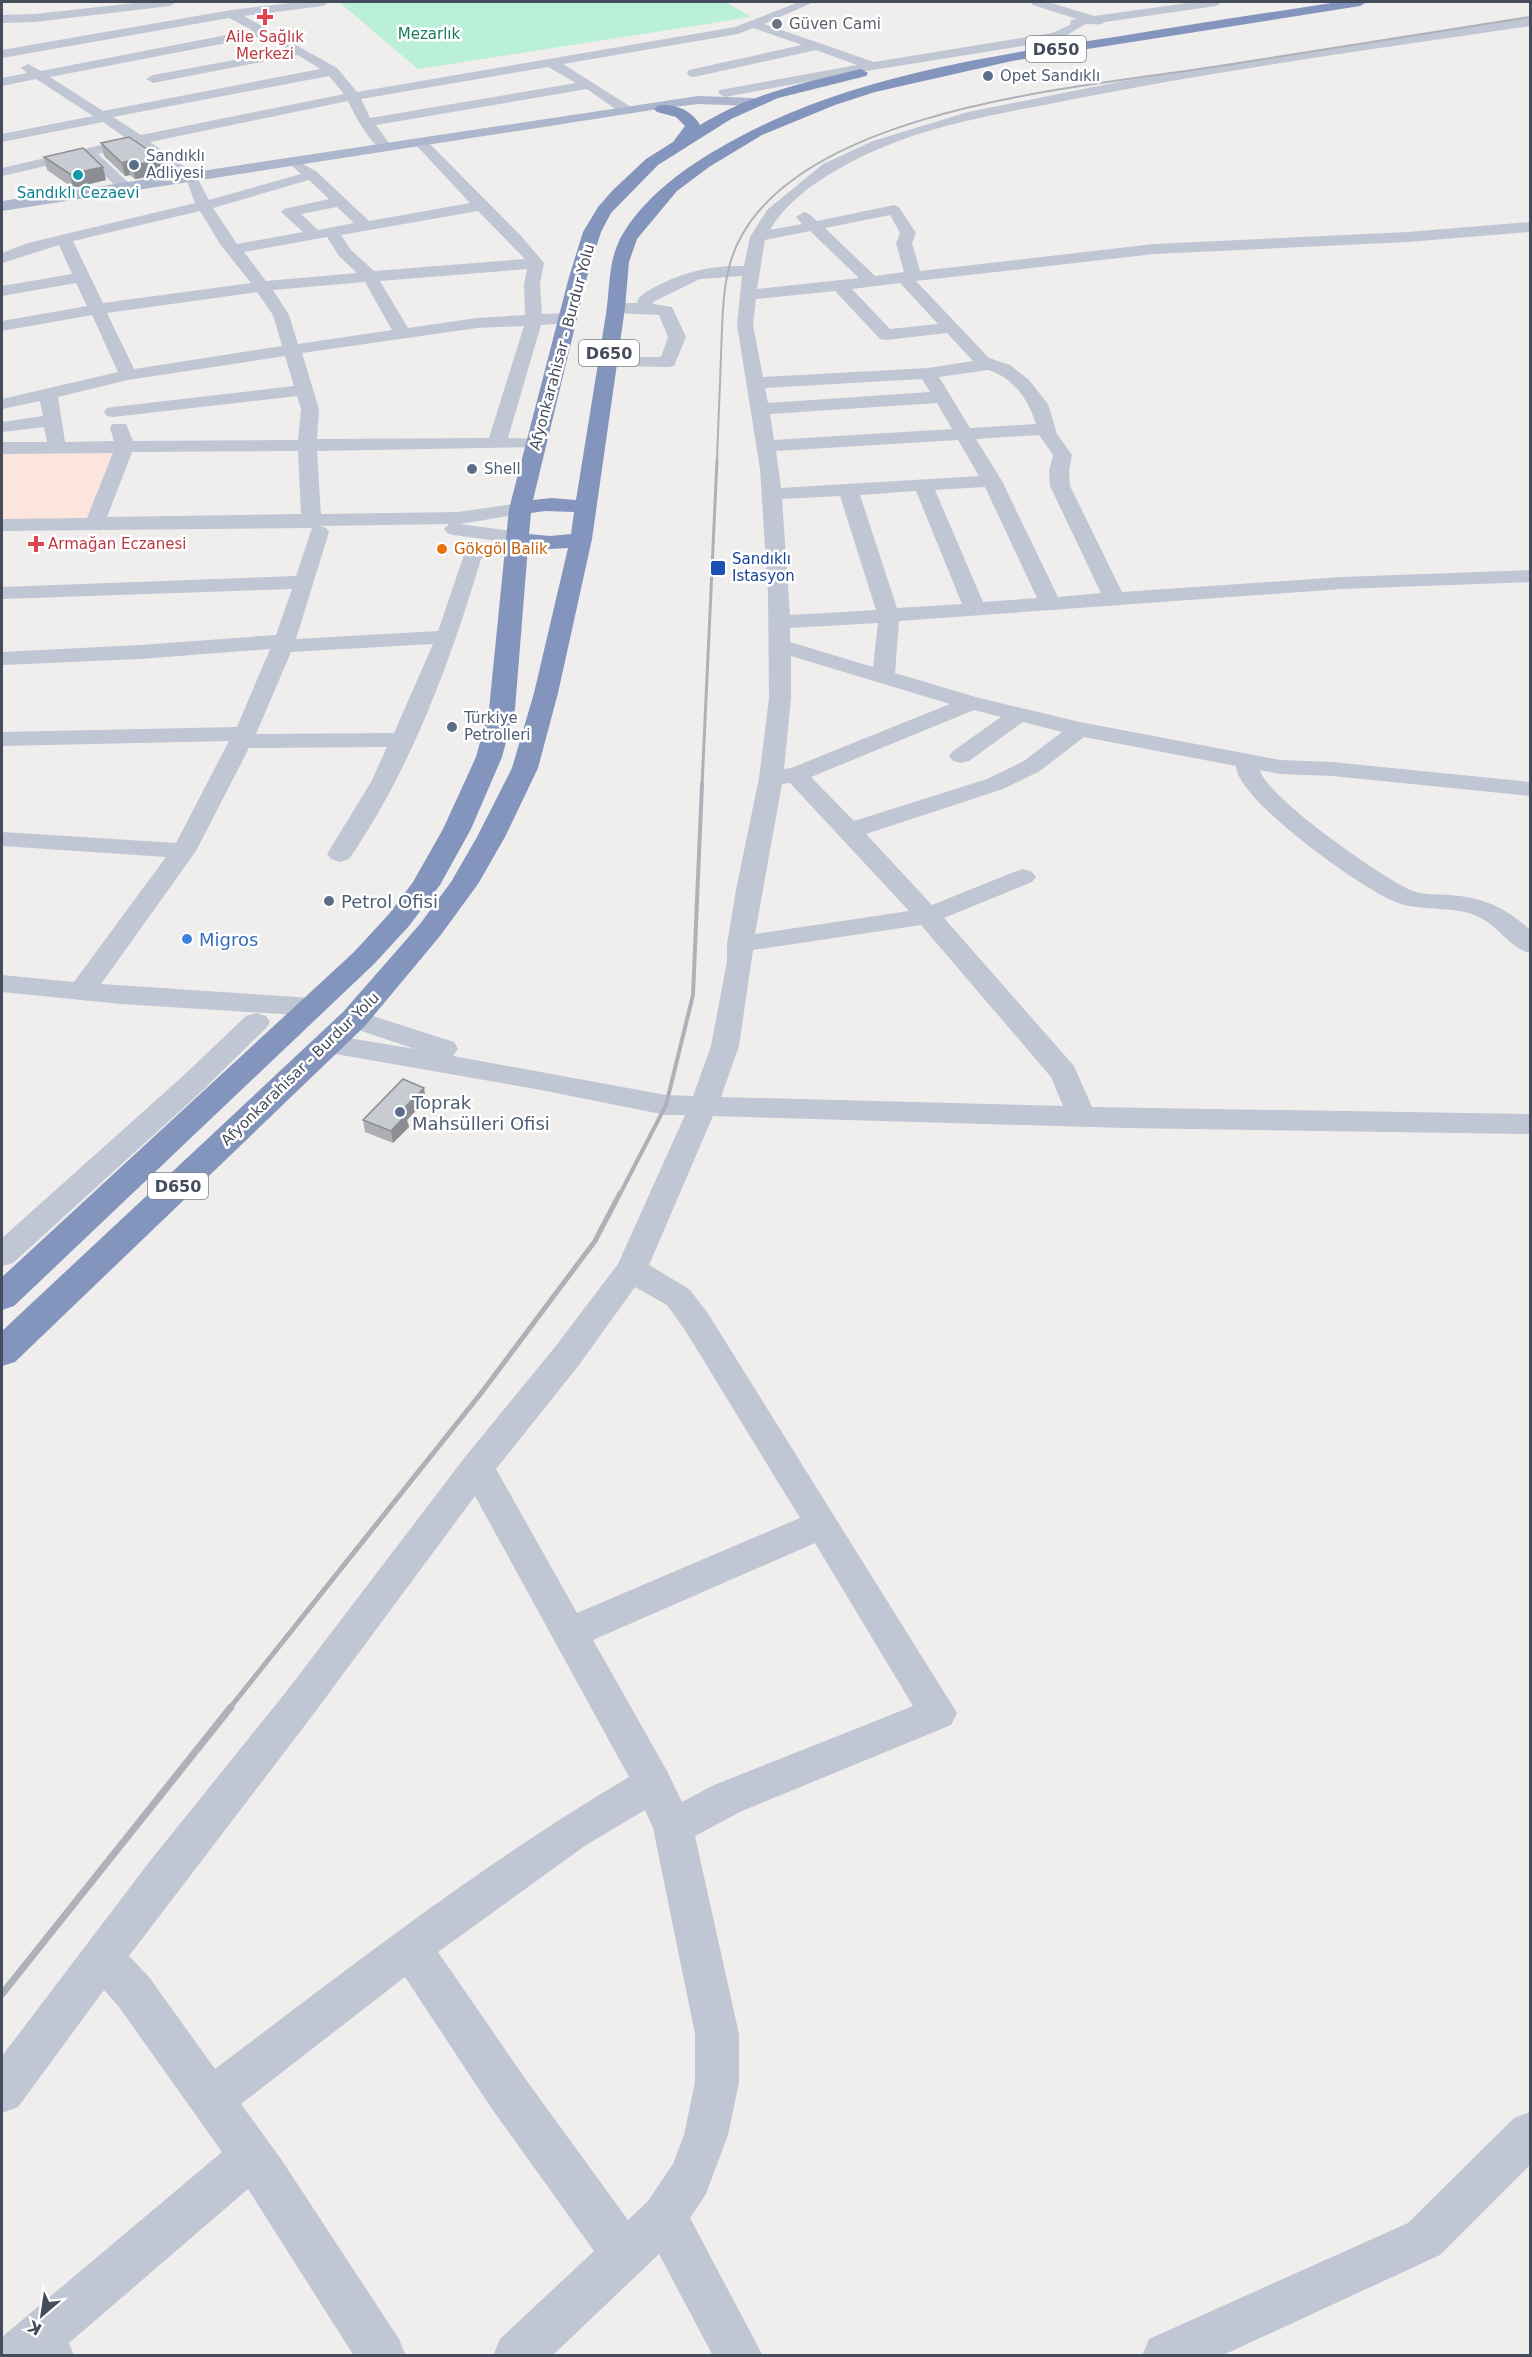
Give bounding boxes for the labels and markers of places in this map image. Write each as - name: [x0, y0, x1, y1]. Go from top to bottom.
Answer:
- marker: Aile Sağlık Merkezi: [256, 8, 274, 26]
- place label: Güven Cami: [789, 15, 881, 33]
- marker: Güven Cami: [770, 17, 784, 31]
- place label: Aile Sağlık Merkezi: [226, 28, 304, 63]
- place label: Opet Sandıklı: [1000, 67, 1100, 85]
- marker: Opet Sandıklı: [981, 69, 995, 83]
- place label: Sandıklı Adliyesi: [146, 147, 205, 182]
- marker: Sandıklı Adliyesi: [127, 158, 141, 172]
- marker: Sandıklı Cezaevi: [71, 168, 85, 182]
- place label: Sandıklı Cezaevi: [17, 184, 139, 202]
- place label: Shell: [484, 460, 521, 478]
- marker: Shell: [465, 462, 479, 476]
- place label: Armağan Eczanesi: [48, 535, 186, 553]
- marker: Armağan Eczanesi: [29, 537, 43, 551]
- place label: Gökgöl Balik: [454, 540, 548, 558]
- marker: Gökgöl Balik: [435, 542, 449, 556]
- place label: Sandıklı Istasyon: [732, 550, 795, 585]
- marker: Sandıklı Istasyon: [709, 559, 727, 577]
- place label: Türkiye Petrolleri: [463, 709, 531, 744]
- marker: Türkiye Petrolleri: [445, 720, 459, 734]
- place label: Petrol Ofisi: [341, 891, 438, 912]
- marker: Petrol Ofisi: [322, 894, 336, 908]
- place label: Migros: [199, 929, 258, 950]
- marker: Migros: [180, 932, 194, 946]
- place label: Toprak Mahsülleri Ofisi: [411, 1092, 550, 1134]
- marker: Toprak Mahsülleri Ofisi: [393, 1105, 407, 1119]

